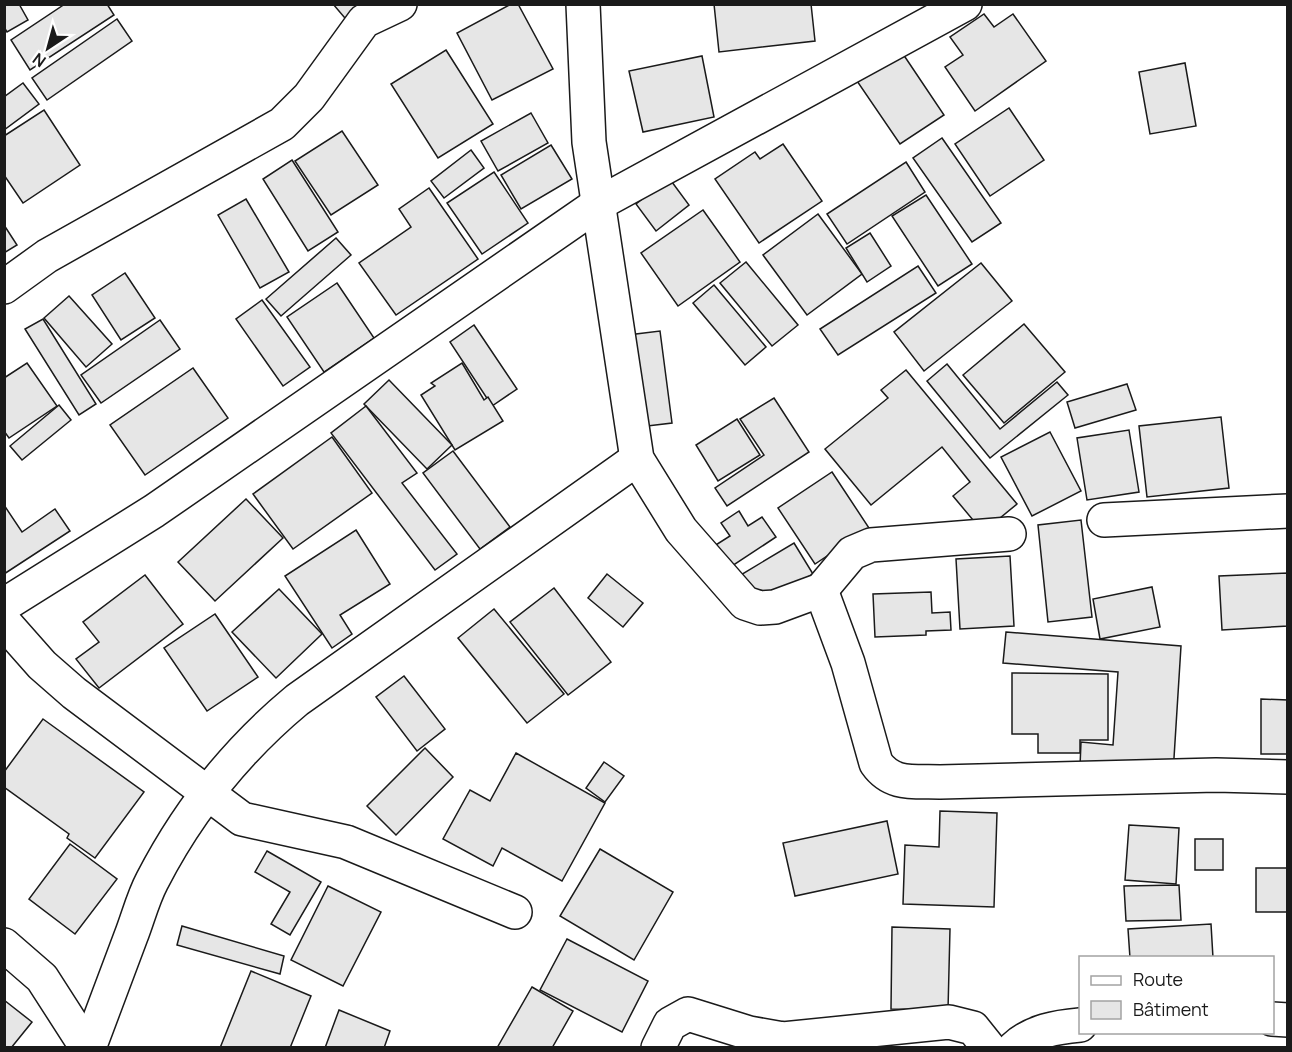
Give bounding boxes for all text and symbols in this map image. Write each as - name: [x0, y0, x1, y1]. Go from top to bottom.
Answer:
- north arrow: [18, 18, 78, 78]
- text: N: [28, 48, 50, 72]
- legend: [1079, 956, 1274, 1034]
- text: Route: [1133, 967, 1183, 991]
- text: Bâtiment: [1133, 997, 1209, 1021]

